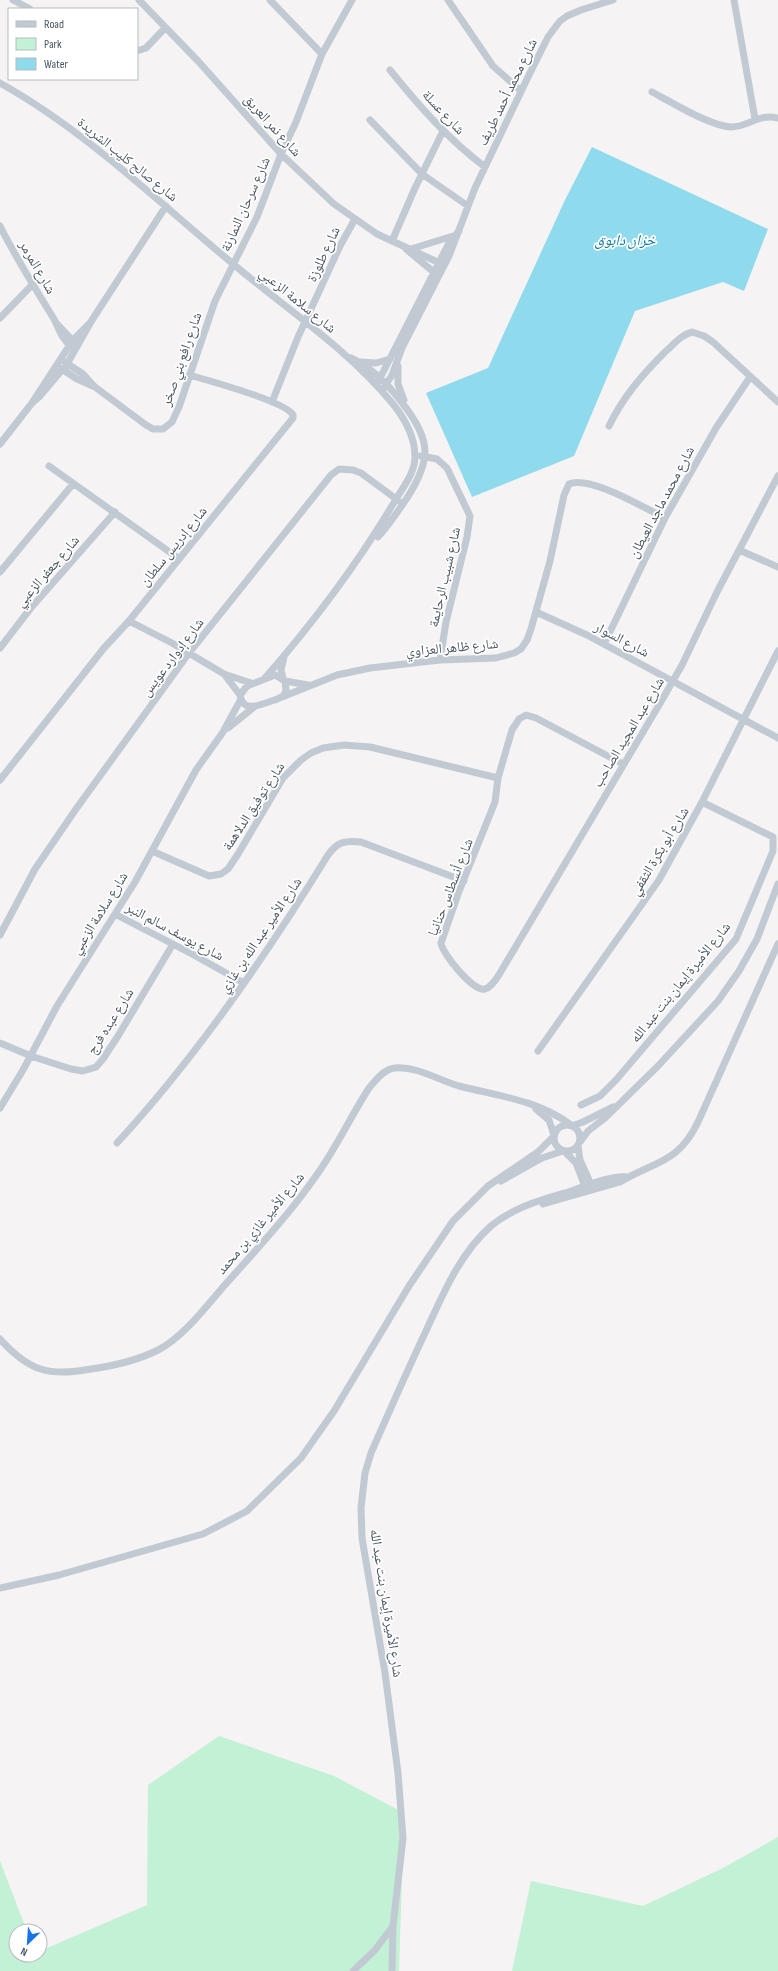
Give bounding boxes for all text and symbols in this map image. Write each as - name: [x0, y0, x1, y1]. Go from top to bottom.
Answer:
- legend: [8, 8, 138, 80]
- text: Road: [44, 17, 64, 32]
- street label: شارع محمد أحمد طريف: [474, 36, 542, 149]
- text: Park: [44, 37, 62, 52]
- text: Water: [44, 57, 68, 72]
- street label: شارع عسلة: [418, 86, 469, 139]
- street label: شارع نمر العريق: [240, 91, 305, 161]
- street label: شارع صالح كليب الشريدة: [73, 114, 181, 206]
- street label: شارع سرحان النمارنة: [217, 154, 275, 255]
- street label: شارع طلوزة: [303, 224, 345, 285]
- water label: خزان دابوق: [595, 231, 656, 250]
- street label: شارع المرمر: [14, 237, 60, 297]
- street label: شارع سلامة الزعبي: [254, 264, 340, 339]
- street label: شارع رافع بني صخر: [157, 310, 208, 410]
- street label: شارع محمد ماجد العيطان: [625, 443, 699, 562]
- street label: شارع إدريس سلطان: [136, 503, 212, 590]
- street label: شارع شبيب الرحايمة: [425, 525, 465, 629]
- street label: شارع جعفر الزعبي: [12, 532, 85, 612]
- street label: شارع إدوارد عويس: [137, 615, 208, 701]
- street label: شارع السوار: [590, 617, 652, 662]
- street label: شارع ظاهر العزاوي: [405, 635, 499, 663]
- street label: شارع عبد المجيد الصاحب: [589, 674, 669, 791]
- street label: شارع توفيق الدلاهمة: [219, 759, 289, 854]
- street label: شارع أبو بكرة الثقفي: [626, 804, 695, 900]
- street label: شارع أنسطاس حنانيا: [424, 836, 478, 939]
- street label: شارع سلامة الزعبي: [67, 869, 134, 959]
- street label: شارع الأمير عبد الله بن غازي: [215, 874, 308, 998]
- street label: شارع يوسف سالم النبر: [122, 898, 227, 965]
- street label: شارع الأميرة إيمان بنت عبد الله: [627, 919, 735, 1047]
- street label: شارع عبده فرج: [83, 985, 138, 1058]
- street label: شارع الأمير غازي بن محمد: [213, 1169, 310, 1279]
- street label: شارع الأميرة إيمان بنت عبد الله: [365, 1528, 407, 1679]
- north arrow: [8, 1923, 48, 1963]
- text: N: [18, 1944, 29, 1959]

